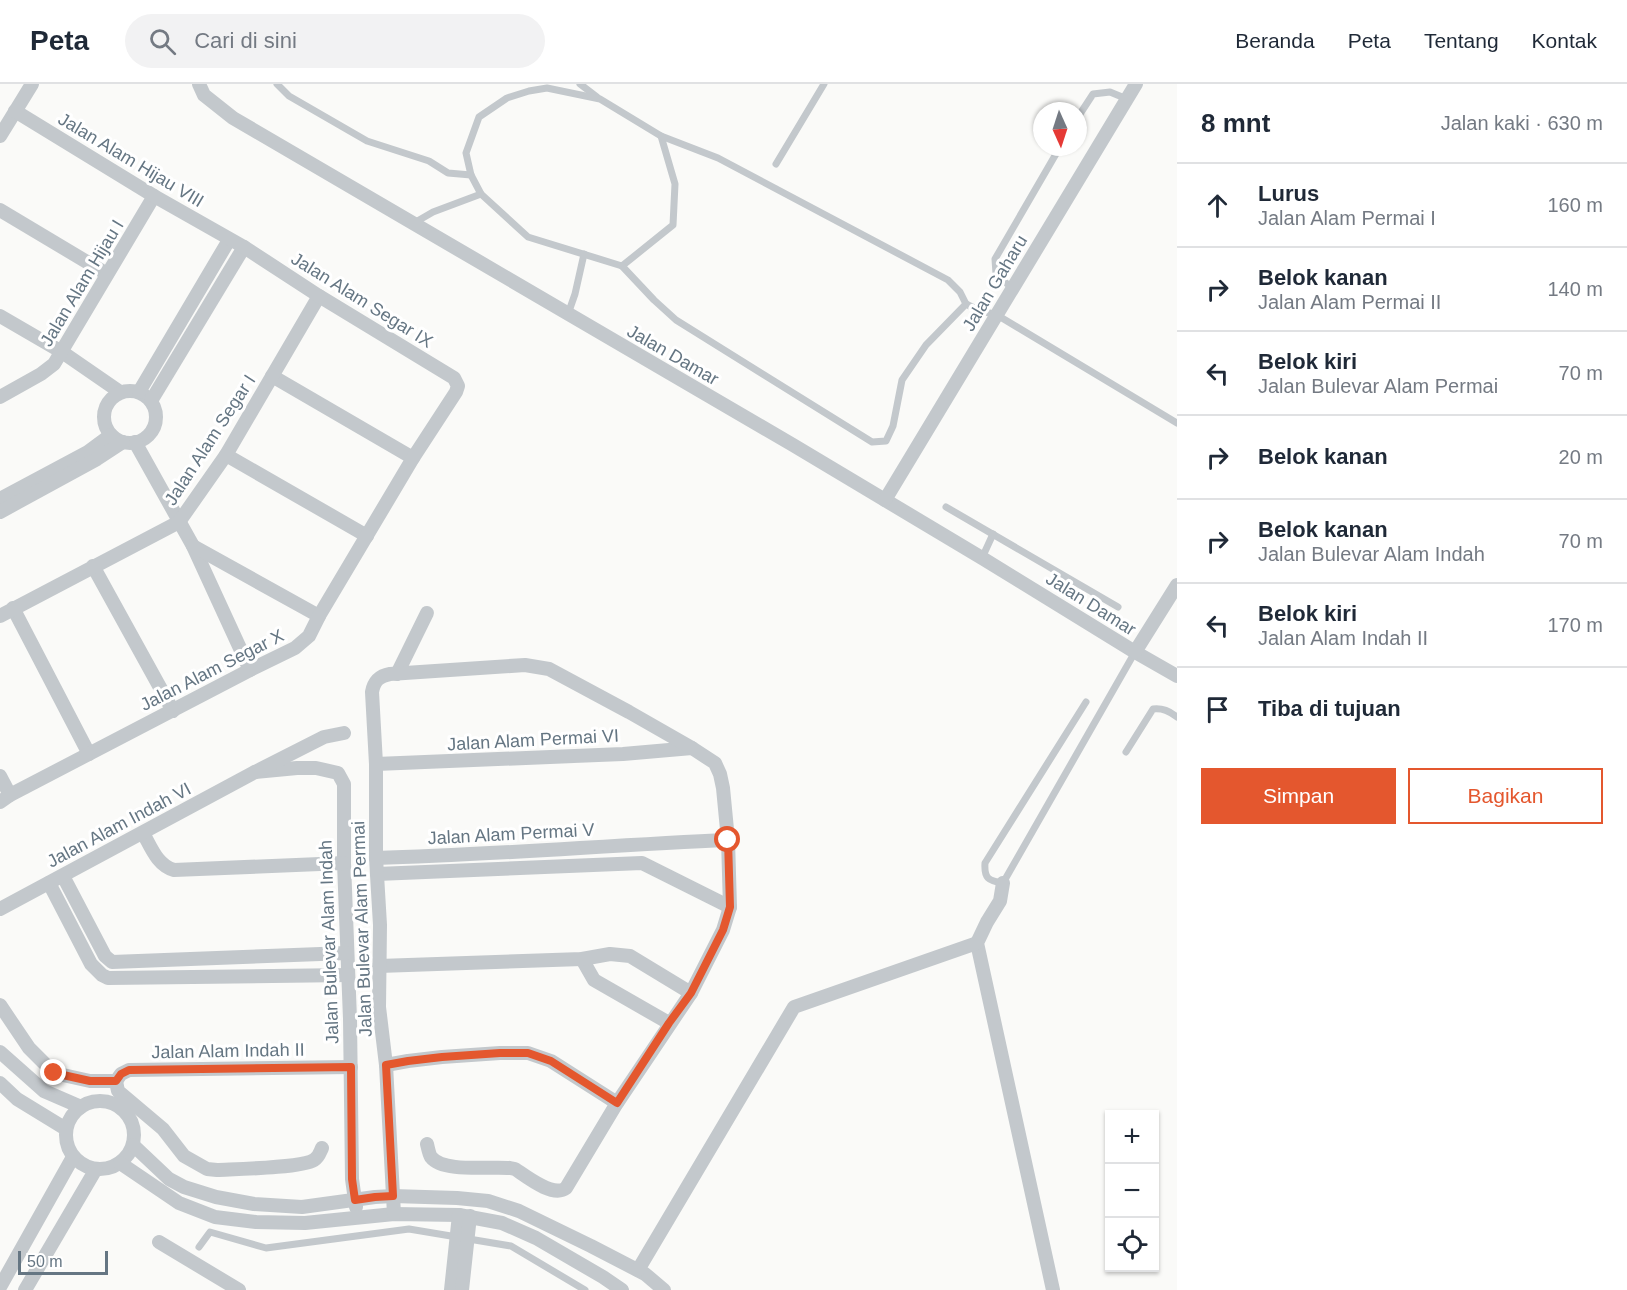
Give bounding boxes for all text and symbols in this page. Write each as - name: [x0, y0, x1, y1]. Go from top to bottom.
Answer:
- search box: [125, 14, 545, 68]
- text: Peta: [30, 25, 89, 56]
- icon: search: [146, 25, 179, 58]
- text: Cari di sini: [194, 28, 297, 53]
- text: Beranda: [1235, 29, 1315, 52]
- text: Peta: [1348, 29, 1391, 52]
- text: Tentang: [1424, 29, 1499, 52]
- text: Kontak: [1532, 29, 1597, 52]
- north arrow: [1033, 102, 1087, 156]
- text: 8 mnt: [1201, 108, 1270, 138]
- street label: Jalan Alam Hijau VIII: [55, 109, 207, 211]
- text: Jalan kaki · 630 m: [1441, 112, 1603, 134]
- text: Lurus: [1258, 181, 1319, 206]
- icon: ahead: [1201, 189, 1234, 222]
- text: 160 m: [1547, 194, 1603, 216]
- text: Jalan Alam Permai I: [1258, 207, 1436, 229]
- street label: Jalan Alam Hijau I: [36, 216, 128, 350]
- street label: Jalan Gaharu: [959, 232, 1031, 334]
- street label: Jalan Alam Segar IX: [288, 248, 436, 352]
- text: Belok kanan: [1258, 265, 1388, 290]
- icon: right: [1201, 273, 1234, 306]
- text: 140 m: [1547, 278, 1603, 300]
- text: Jalan Alam Permai II: [1258, 291, 1441, 313]
- street label: Jalan Damar: [624, 321, 722, 389]
- text: Belok kiri: [1258, 349, 1357, 374]
- icon: left: [1201, 357, 1234, 390]
- text: 70 m: [1559, 362, 1603, 384]
- street label: Jalan Alam Segar I: [160, 371, 260, 509]
- text: Jalan Bulevar Alam Permai: [1258, 375, 1498, 397]
- icon: right: [1201, 441, 1234, 474]
- text: Belok kanan: [1258, 444, 1388, 469]
- text: 20 m: [1559, 446, 1603, 468]
- text: Belok kanan: [1258, 517, 1388, 542]
- icon: right: [1201, 525, 1234, 558]
- text: 70 m: [1559, 530, 1603, 552]
- text: Jalan Bulevar Alam Indah: [1258, 543, 1485, 565]
- street label: Jalan Damar: [1042, 568, 1140, 640]
- text: Belok kiri: [1258, 601, 1357, 626]
- icon: left: [1201, 609, 1234, 642]
- text: 170 m: [1547, 614, 1603, 636]
- street label: Jalan Alam Segar X: [137, 625, 287, 715]
- text: Jalan Alam Indah II: [1258, 627, 1428, 649]
- icon: arrive: [1201, 693, 1234, 726]
- text: Tiba di tujuan: [1258, 696, 1401, 721]
- street label: Jalan Alam Permai VI: [447, 726, 619, 754]
- button: Simpan: [1201, 768, 1396, 824]
- button: Bagikan: [1408, 768, 1603, 824]
- street label: Jalan Alam Indah VI: [44, 779, 194, 871]
- street label: Jalan Alam Permai V: [427, 820, 595, 848]
- street label: Jalan Bulevar Alam Permai: [348, 821, 376, 1037]
- route start: [714, 826, 740, 852]
- street label: Jalan Bulevar Alam Indah: [315, 840, 343, 1044]
- street label: Jalan Alam Indah II: [151, 1040, 305, 1062]
- route end: [40, 1059, 66, 1085]
- map controls: [1105, 1110, 1159, 1272]
- button: +: [1105, 1110, 1159, 1164]
- button: −: [1105, 1164, 1159, 1218]
- button: locate: [1105, 1218, 1159, 1272]
- scale bar: [18, 1248, 108, 1276]
- text: 50 m: [27, 1253, 63, 1270]

